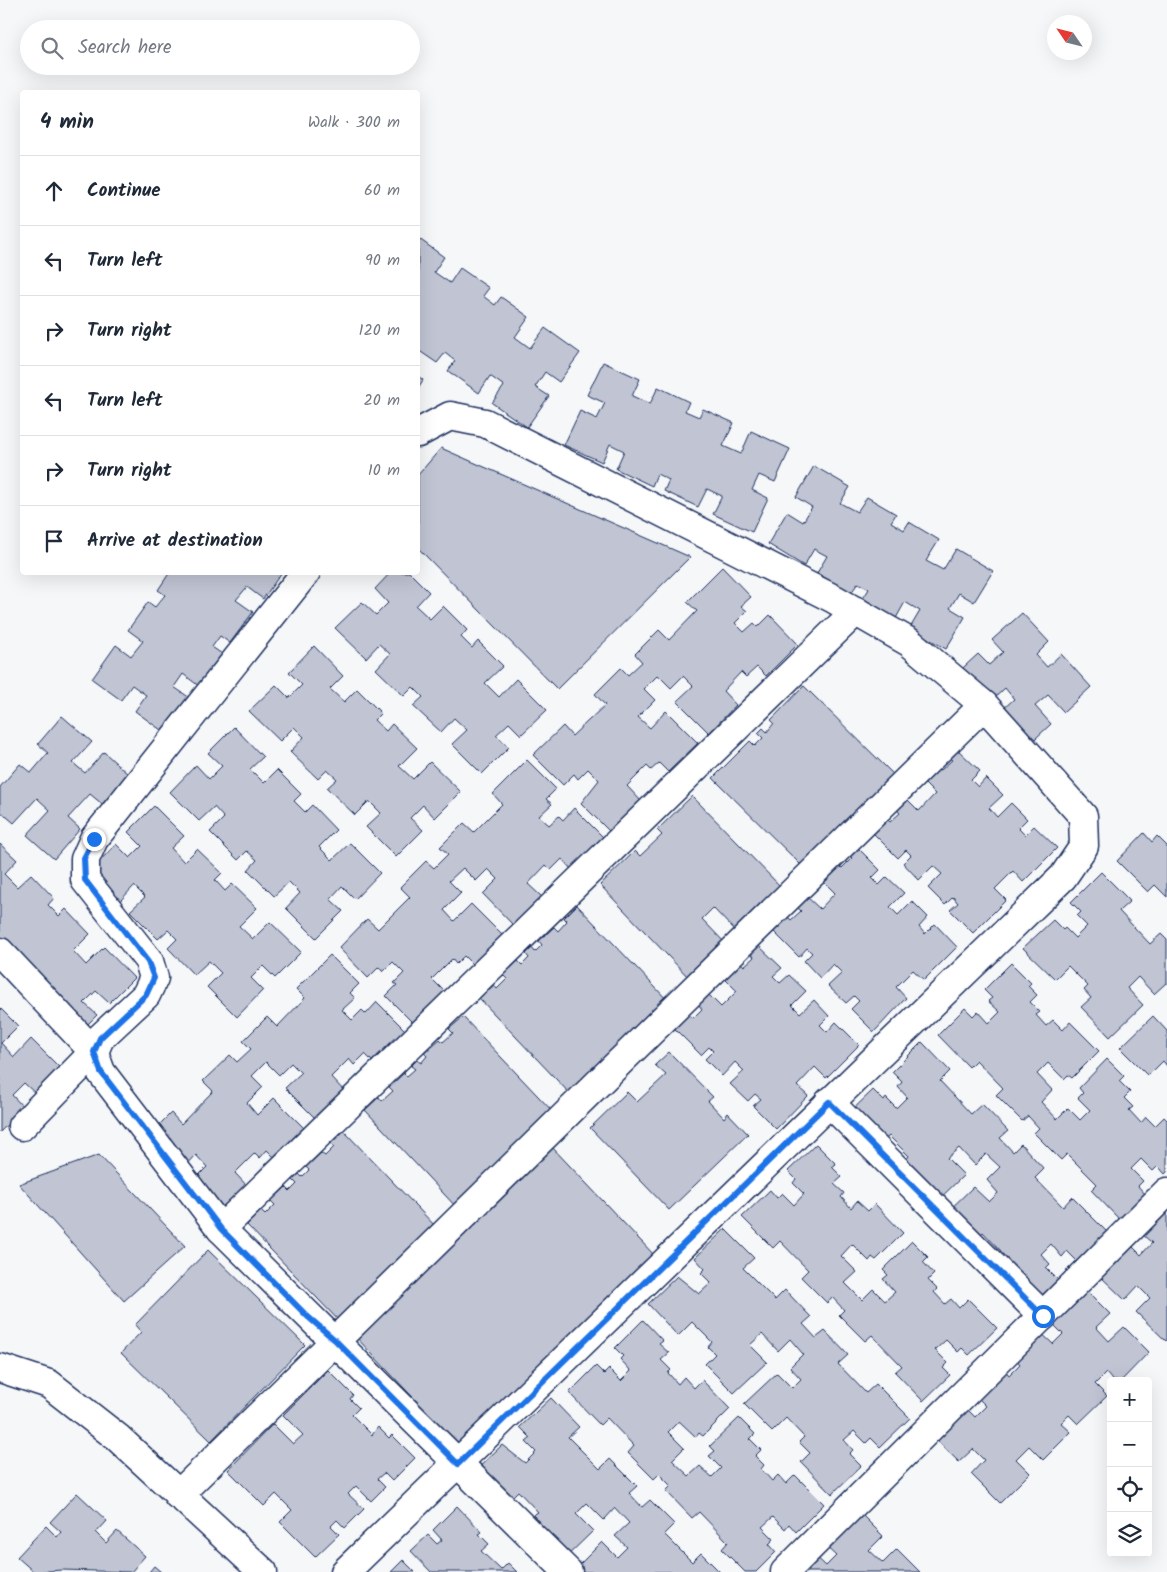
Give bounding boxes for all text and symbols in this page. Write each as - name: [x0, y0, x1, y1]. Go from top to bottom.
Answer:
- north arrow: [1047, 15, 1092, 60]
- search box: [20, 20, 420, 75]
- text: Search here: [78, 33, 172, 63]
- icon: search: [38, 34, 66, 62]
- text: 4 min: [40, 106, 94, 139]
- text: Walk · 300 m: [308, 110, 400, 135]
- text: Continue: [87, 176, 160, 206]
- icon: ahead: [40, 177, 68, 205]
- text: 60 m: [364, 178, 400, 203]
- text: Turn left: [87, 246, 162, 276]
- icon: left: [40, 247, 68, 275]
- text: 90 m: [365, 248, 400, 273]
- text: Turn right: [87, 316, 172, 346]
- icon: right: [40, 317, 68, 345]
- text: 120 m: [359, 318, 400, 343]
- text: Turn left: [87, 386, 162, 416]
- icon: left: [40, 387, 68, 415]
- text: 20 m: [364, 388, 400, 413]
- text: Turn right: [87, 456, 172, 486]
- icon: right: [40, 457, 68, 485]
- text: 10 m: [368, 458, 400, 483]
- text: Arrive at destination: [87, 526, 263, 556]
- icon: arrive: [40, 527, 68, 555]
- route end: [83, 828, 106, 851]
- route start: [1032, 1305, 1055, 1328]
- map controls: [1107, 1377, 1152, 1557]
- button: +: [1107, 1377, 1152, 1422]
- button: −: [1107, 1422, 1152, 1467]
- button: locate: [1107, 1467, 1152, 1512]
- button: layers: [1107, 1512, 1152, 1557]

